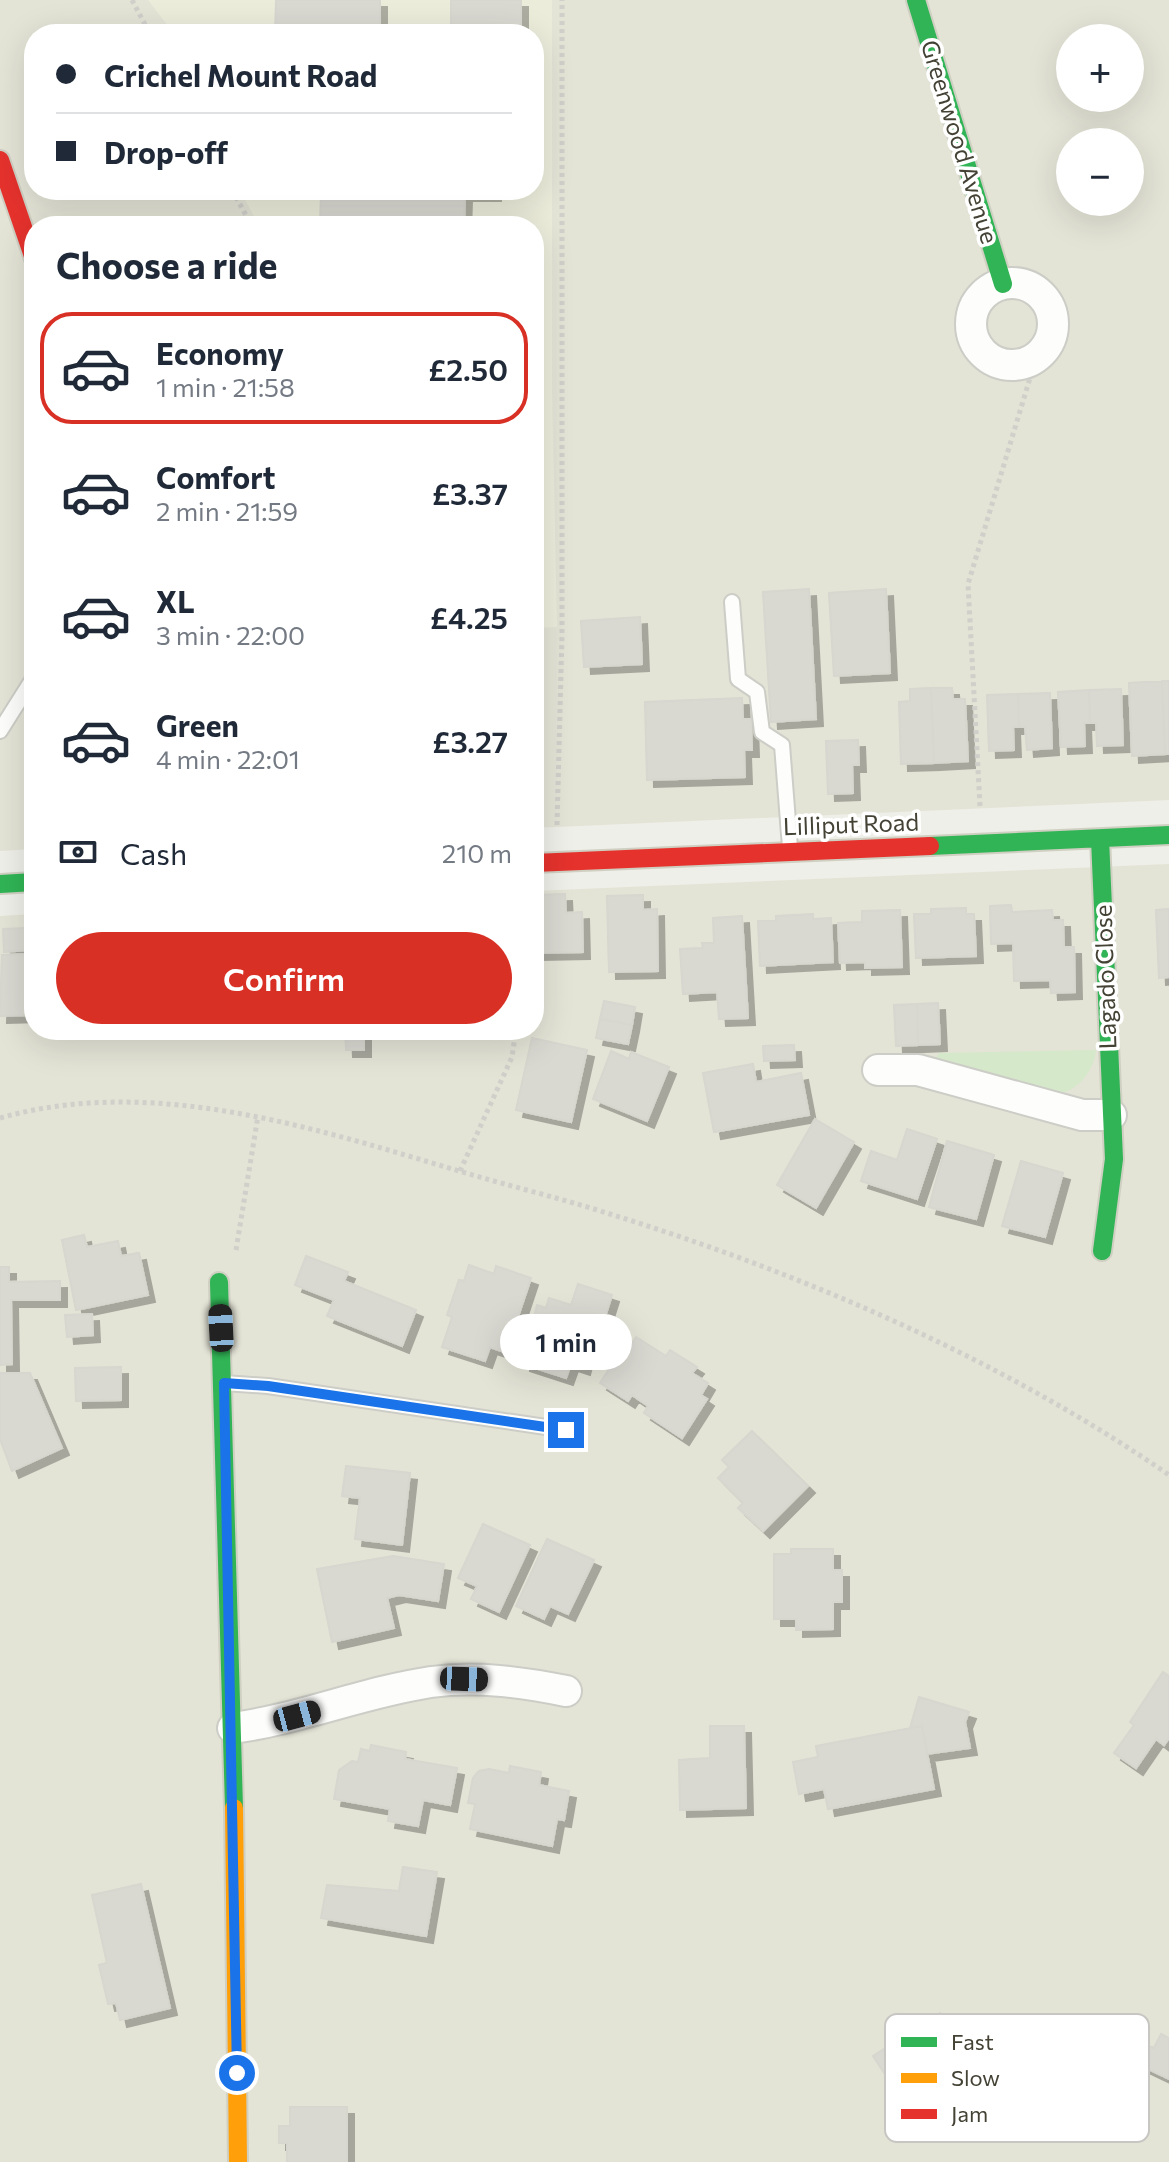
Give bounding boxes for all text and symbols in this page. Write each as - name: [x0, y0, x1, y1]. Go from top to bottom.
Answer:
- map controls: [1056, 24, 1144, 216]
- button: +: [1056, 24, 1144, 112]
- street label: Greenwood Avenue: [916, 36, 1005, 247]
- text: Crichel Mount Road: [104, 56, 377, 93]
- button: −: [1056, 128, 1144, 216]
- text: Drop-off: [104, 133, 228, 170]
- text: Choose a ride: [56, 242, 277, 286]
- icon: car: [60, 332, 132, 404]
- text: Economy: [156, 334, 284, 371]
- text: £2.50: [428, 350, 508, 387]
- text: 1 min · 21:58: [156, 371, 295, 402]
- icon: car: [60, 456, 132, 528]
- text: Comfort: [156, 458, 275, 495]
- text: £3.37: [432, 474, 508, 511]
- text: 2 min · 21:59: [156, 495, 298, 526]
- icon: car: [60, 580, 132, 652]
- text: XL: [156, 582, 195, 619]
- text: £4.25: [430, 598, 508, 635]
- text: 3 min · 22:00: [156, 619, 305, 650]
- icon: car: [60, 704, 132, 776]
- text: Green: [156, 706, 239, 743]
- text: £3.27: [432, 722, 508, 759]
- text: 4 min · 22:01: [156, 743, 300, 774]
- street label: Lilliput Road: [782, 807, 920, 840]
- icon: cash: [56, 830, 100, 874]
- text: Cash: [120, 834, 187, 871]
- text: 210 m: [442, 837, 512, 868]
- street label: Lagado Close: [1087, 904, 1122, 1050]
- button: Confirm: [56, 932, 512, 1024]
- car: [208, 1303, 234, 1353]
- callout: 1 min: [500, 1314, 632, 1370]
- text: 1 min: [535, 1326, 597, 1357]
- route end: [548, 1412, 584, 1448]
- car: [440, 1666, 488, 1692]
- car: [271, 1698, 323, 1734]
- legend: [885, 2014, 1149, 2142]
- text: Fast: [951, 2028, 994, 2055]
- route start: [219, 2055, 255, 2091]
- text: Slow: [951, 2064, 1000, 2091]
- text: Jam: [951, 2100, 988, 2127]

